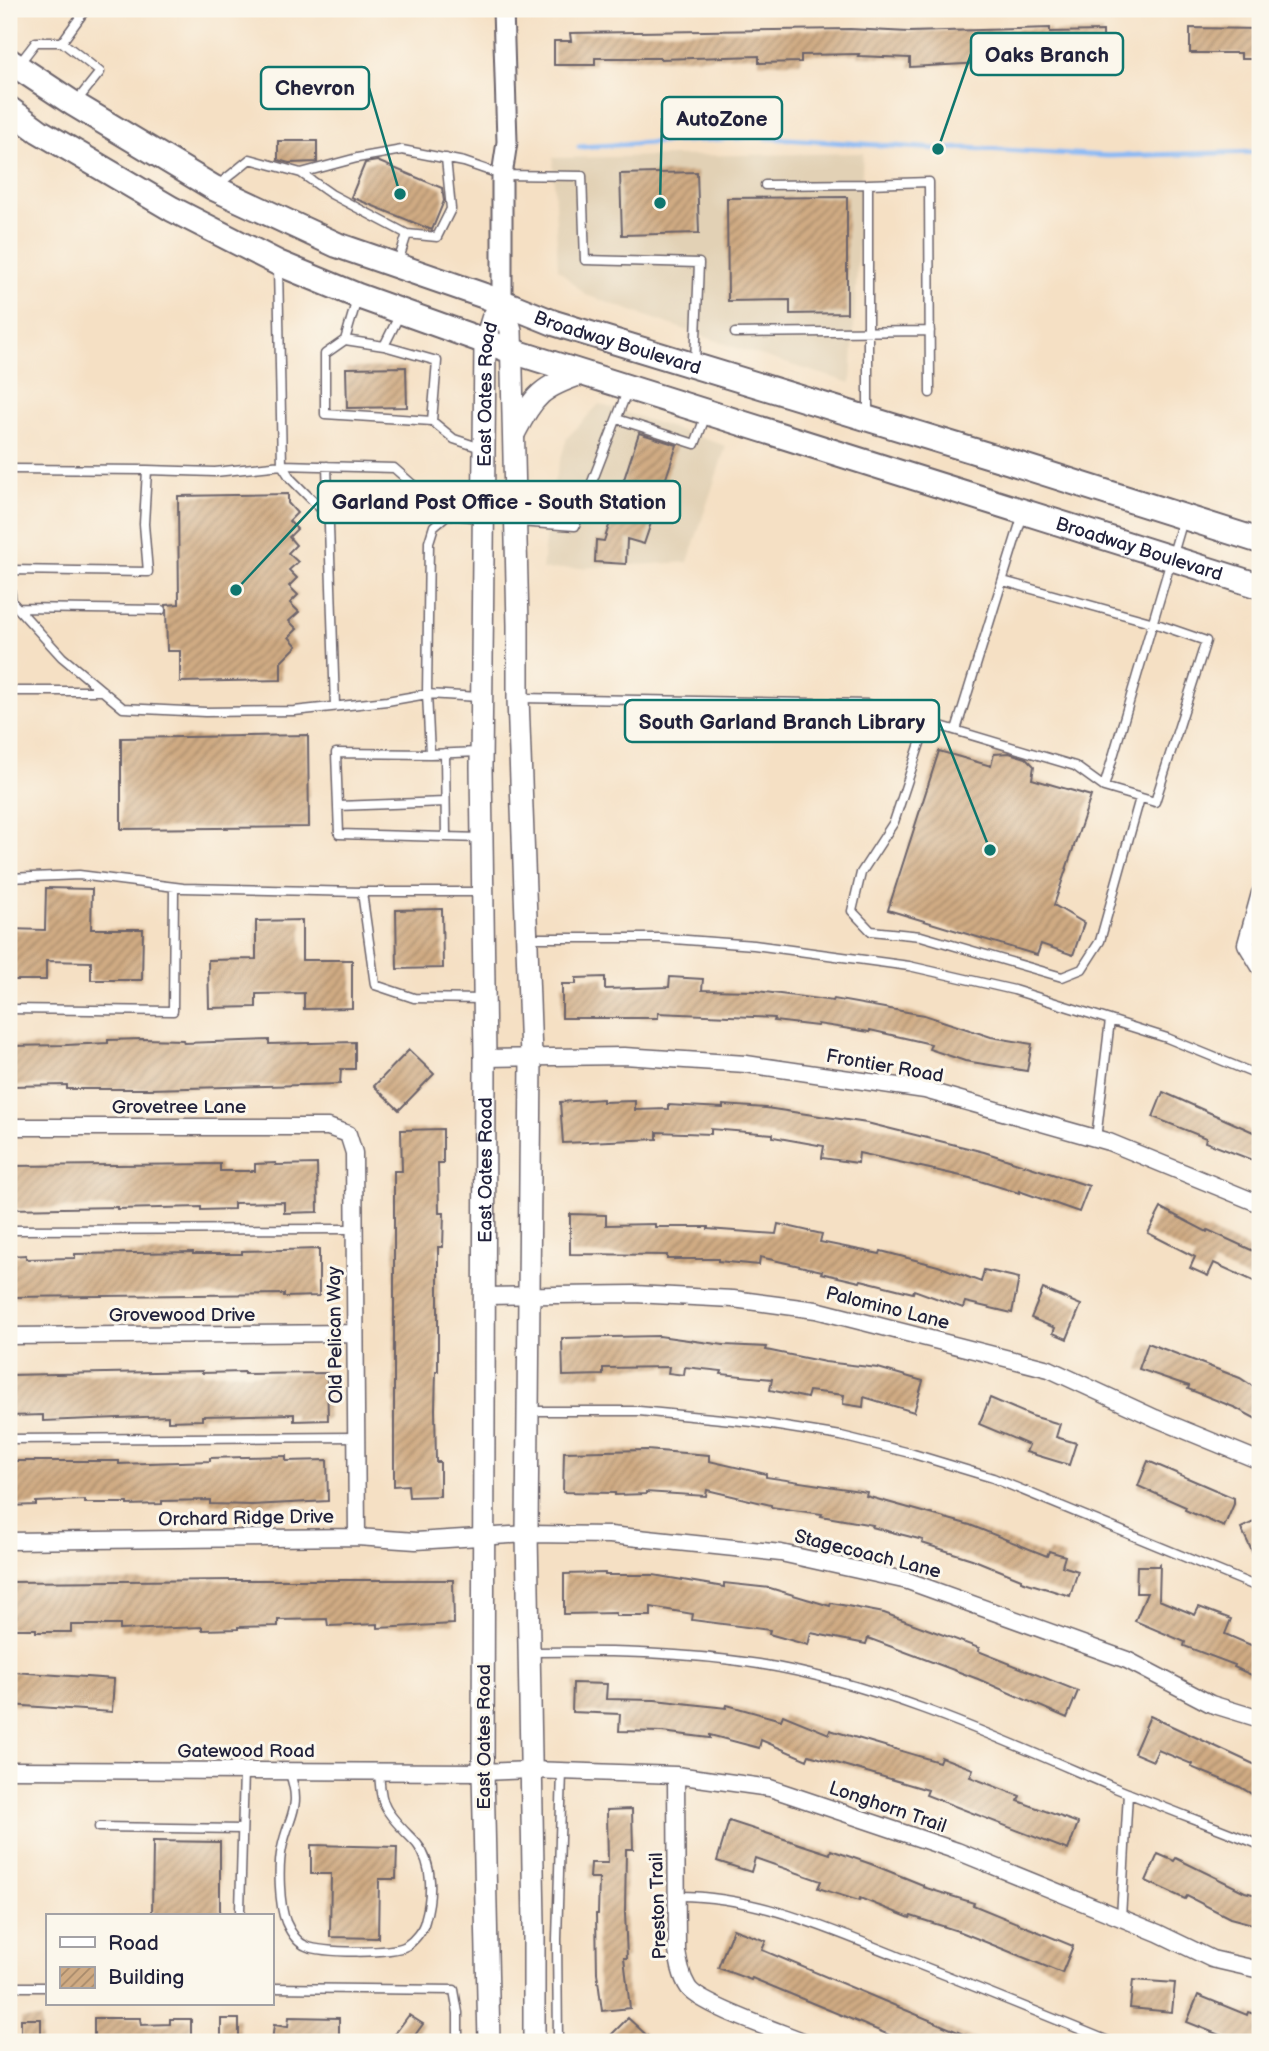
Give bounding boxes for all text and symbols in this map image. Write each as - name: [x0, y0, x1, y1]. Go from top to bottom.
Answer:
- callout: Oaks Branch: [971, 33, 1123, 75]
- text: Oaks Branch: [985, 43, 1109, 68]
- callout: Chevron: [261, 67, 369, 109]
- text: Chevron: [275, 76, 355, 101]
- callout: AutoZone: [662, 97, 782, 139]
- text: AutoZone: [675, 107, 768, 132]
- street label: Broadway Boulevard: [530, 306, 704, 380]
- street label: East Oates Road: [474, 319, 503, 467]
- callout: Garland Post Office - South Station: [318, 481, 680, 523]
- text: Garland Post Office - South Station: [332, 490, 666, 515]
- street label: Broadway Boulevard: [1053, 513, 1225, 587]
- callout: South Garland Branch Library: [625, 700, 939, 742]
- text: South Garland Branch Library: [639, 710, 926, 735]
- street label: Frontier Road: [824, 1045, 945, 1088]
- street label: Grovetree Lane: [112, 1096, 246, 1119]
- street label: East Oates Road: [474, 1097, 498, 1243]
- street label: Old Pelican Way: [323, 1266, 348, 1404]
- street label: Palomino Lane: [823, 1282, 952, 1335]
- street label: Grovewood Drive: [109, 1304, 255, 1327]
- street label: Orchard Ridge Drive: [158, 1505, 334, 1532]
- street label: Stagecoach Lane: [792, 1525, 943, 1584]
- street label: East Oates Road: [473, 1664, 496, 1810]
- street label: Gatewood Road: [177, 1740, 315, 1763]
- street label: Longhorn Trail: [826, 1777, 949, 1838]
- street label: Preston Trail: [645, 1852, 672, 1960]
- legend: [46, 1914, 273, 2006]
- text: Road: [108, 1931, 159, 1956]
- text: Building: [108, 1965, 184, 1990]

